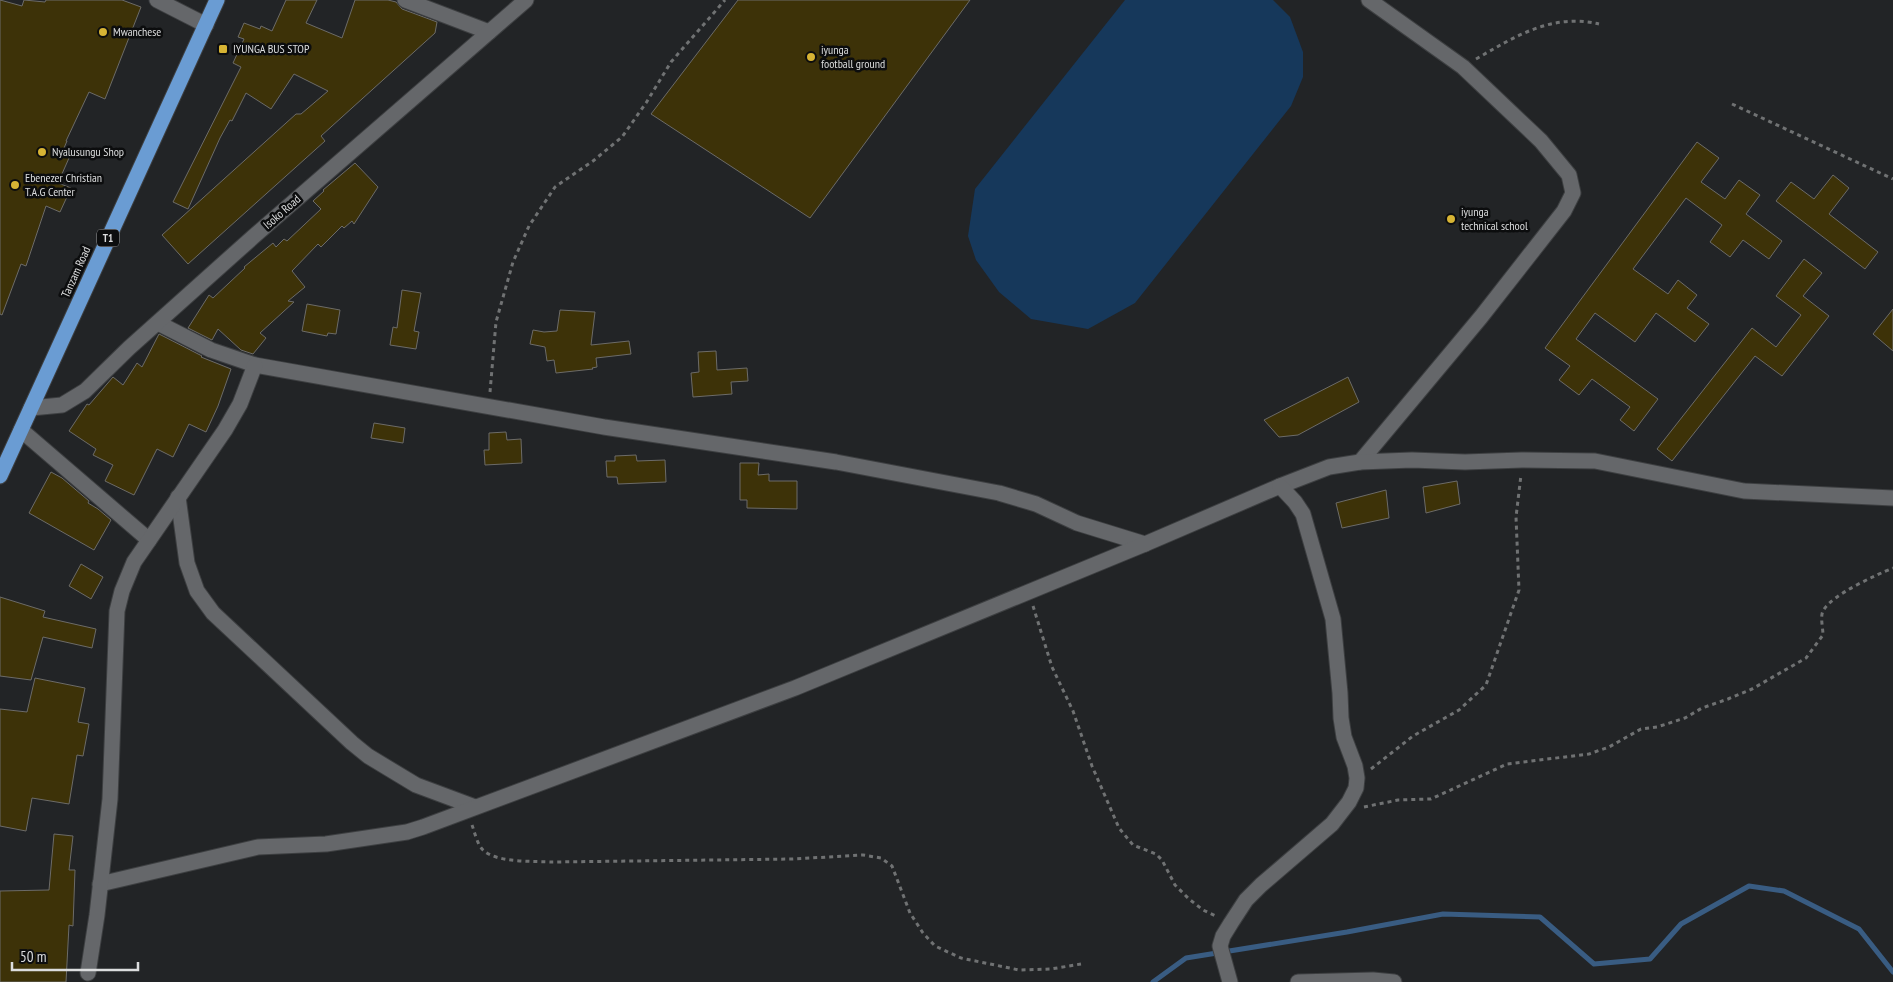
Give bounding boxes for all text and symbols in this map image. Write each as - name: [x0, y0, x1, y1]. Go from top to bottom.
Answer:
- place label: Mwanchese: [113, 24, 161, 39]
- marker: Mwanchese: [97, 26, 109, 38]
- place label: IYUNGA BUS STOP: [233, 41, 310, 56]
- place label: iyunga football ground: [821, 42, 885, 71]
- marker: IYUNGA BUS STOP: [217, 43, 229, 55]
- marker: iyunga football ground: [805, 51, 817, 63]
- place label: Nyalusungu Shop: [52, 144, 124, 159]
- marker: Nyalusungu Shop: [36, 146, 48, 158]
- place label: Ebenezer Christian T.A.G Center: [25, 170, 102, 199]
- marker: Ebenezer Christian T.A.G Center: [9, 179, 21, 191]
- street label: Isoko Road: [260, 191, 303, 232]
- place label: iyunga technical school: [1461, 204, 1528, 233]
- marker: iyunga technical school: [1445, 213, 1457, 225]
- road number: T1: [97, 230, 119, 247]
- street label: Tanzam Road: [58, 244, 93, 300]
- scale bar: [12, 940, 139, 972]
- text: 50 m: [20, 947, 46, 966]

